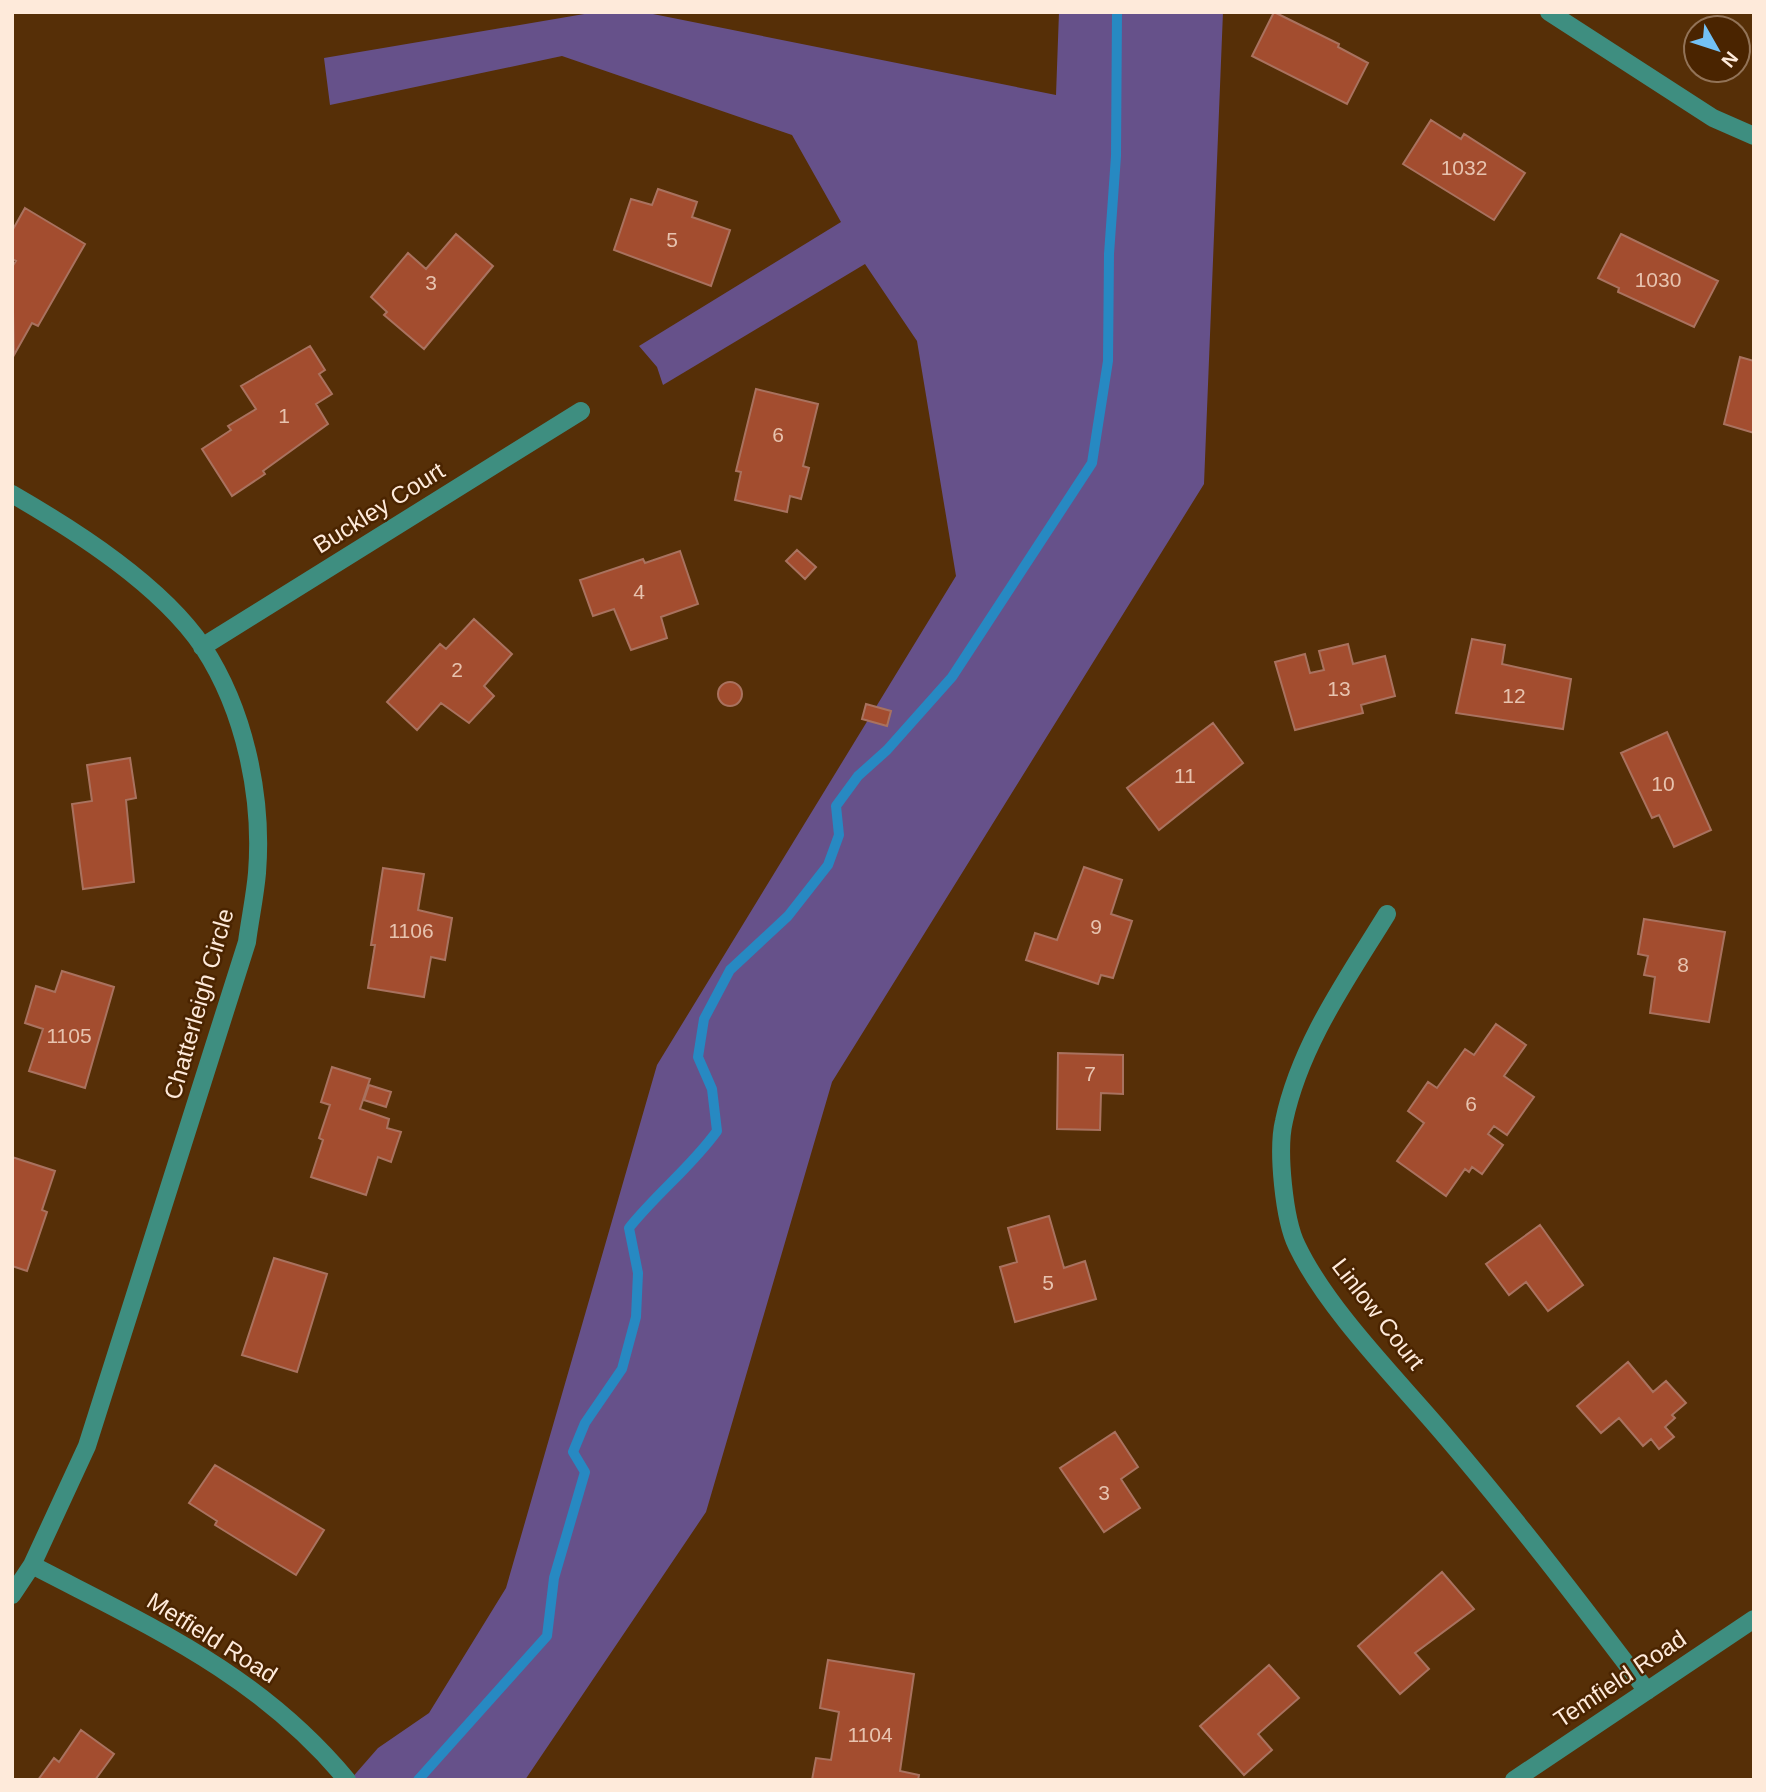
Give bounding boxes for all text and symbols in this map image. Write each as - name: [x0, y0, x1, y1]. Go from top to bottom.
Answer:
- north arrow: [1682, 14, 1752, 84]
- text: N: [1717, 47, 1742, 71]
- house number: 1032: [1441, 156, 1487, 179]
- house number: 5: [666, 228, 678, 251]
- house number: 1030: [1635, 268, 1681, 291]
- house number: 3: [425, 271, 437, 294]
- house number: 1: [278, 404, 290, 427]
- house number: 6: [772, 423, 784, 446]
- street label: Buckley Court: [308, 456, 450, 559]
- house number: 4: [633, 580, 645, 603]
- house number: 2: [451, 658, 463, 681]
- house number: 13: [1327, 677, 1351, 700]
- house number: 12: [1502, 684, 1526, 707]
- house number: 11: [1174, 764, 1196, 787]
- house number: 10: [1651, 772, 1675, 795]
- street label: Chatterleigh Circle: [158, 905, 239, 1102]
- house number: 9: [1090, 915, 1102, 938]
- house number: 1106: [388, 919, 434, 942]
- house number: 8: [1677, 953, 1689, 976]
- house number: 1105: [46, 1024, 92, 1047]
- house number: 7: [1084, 1062, 1096, 1085]
- house number: 6: [1465, 1092, 1477, 1115]
- street label: Linlow Court: [1327, 1253, 1430, 1375]
- house number: 5: [1042, 1271, 1054, 1294]
- house number: 3: [1098, 1481, 1110, 1504]
- street label: Metfield Road: [142, 1587, 282, 1688]
- street label: Temfield Road: [1549, 1624, 1691, 1733]
- house number: 1104: [847, 1723, 893, 1746]

